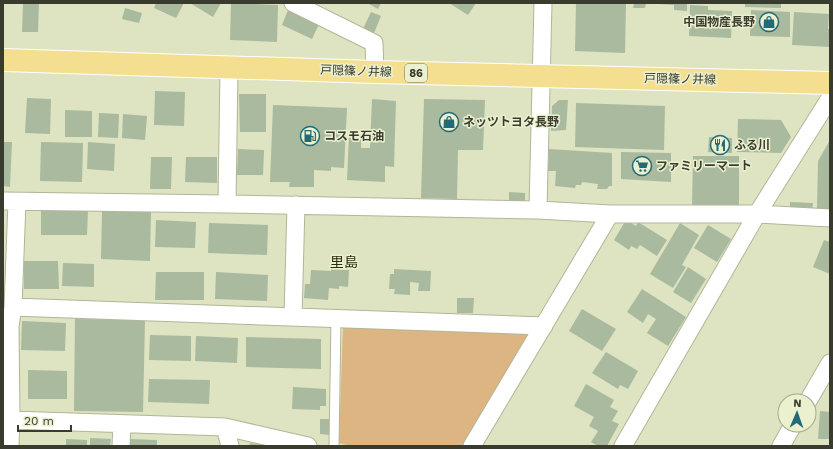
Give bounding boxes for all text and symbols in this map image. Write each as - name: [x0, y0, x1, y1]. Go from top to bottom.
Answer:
- shop icon: 中国物産長野: [758, 11, 780, 33]
- place label: 中国物産長野: [683, 15, 755, 29]
- street label: 戸隠篠ノ井線: [320, 63, 392, 79]
- road number: 86: [405, 64, 427, 82]
- street label: 戸隠篠ノ井線: [644, 71, 716, 87]
- shop icon: ネッツトヨタ長野: [438, 111, 460, 133]
- place label: ネッツトヨタ長野: [463, 115, 559, 129]
- fuel station icon: コスモ石油: [299, 125, 321, 147]
- place label: コスモ石油: [324, 129, 384, 143]
- restaurant icon: ふる川: [709, 134, 731, 156]
- place label: ふる川: [734, 138, 770, 152]
- supermarket icon: ファミリーマート: [631, 155, 653, 177]
- place label: ファミリーマート: [656, 159, 752, 173]
- district label: 里島: [330, 254, 358, 270]
- north arrow: [777, 393, 817, 433]
- text: N: [793, 397, 802, 410]
- scale bar: [18, 407, 71, 433]
- text: 20 m: [24, 414, 54, 428]

